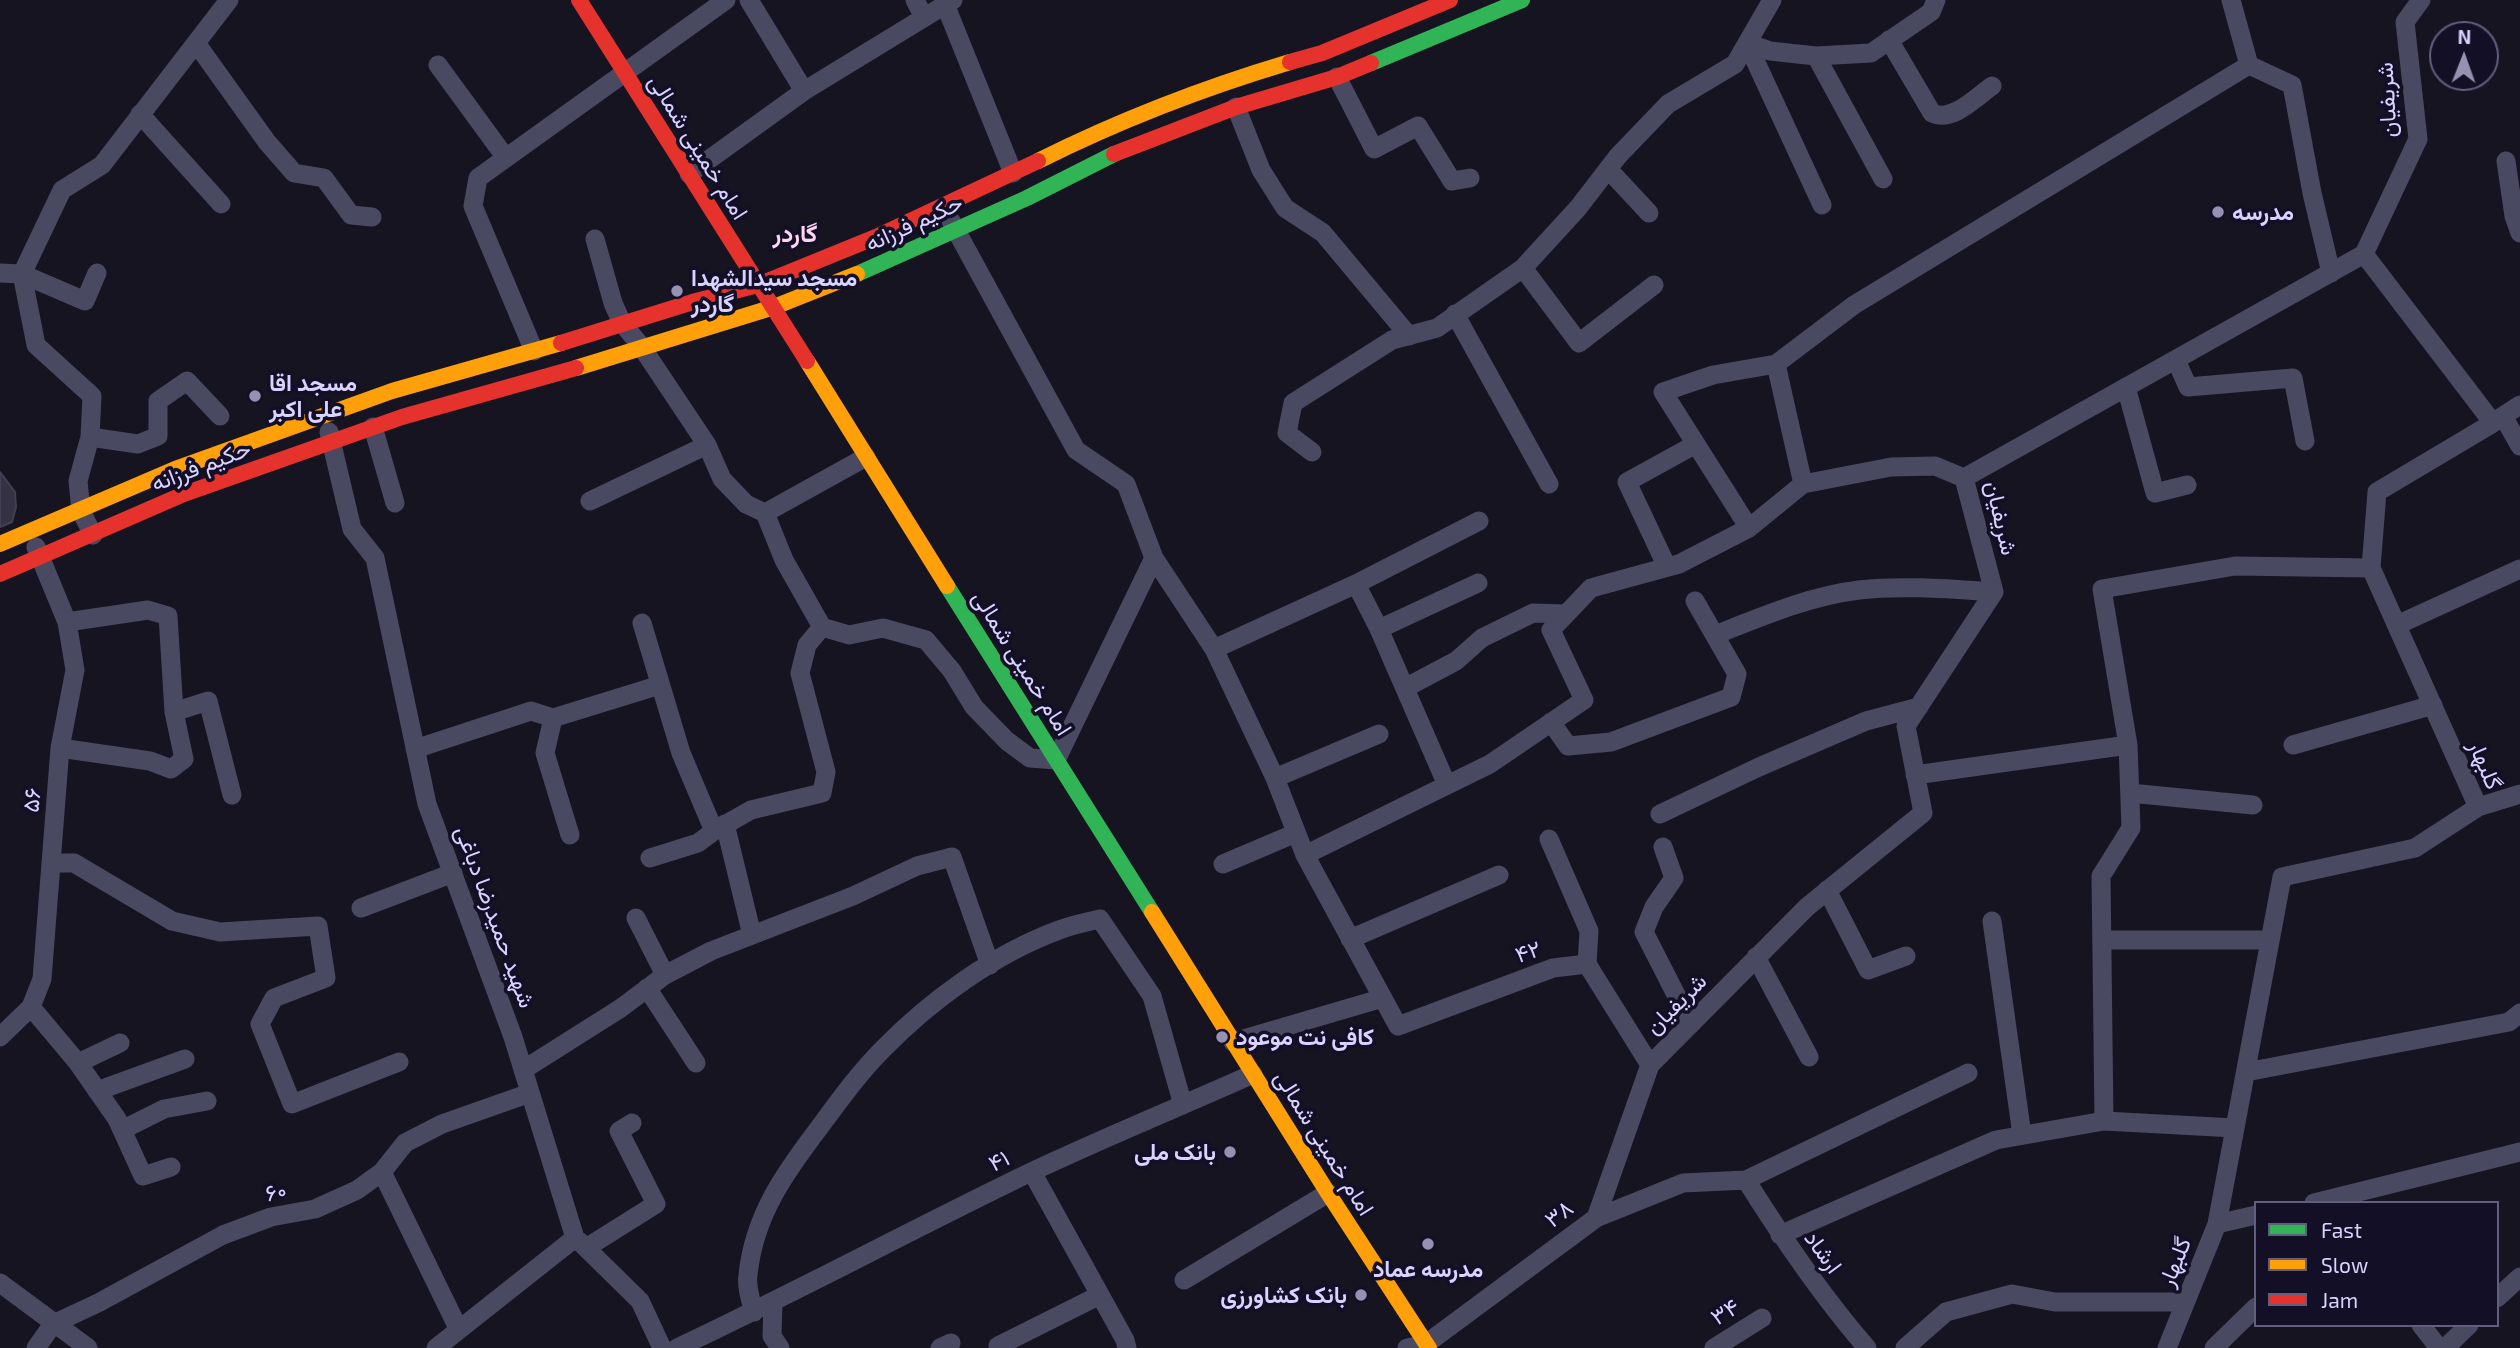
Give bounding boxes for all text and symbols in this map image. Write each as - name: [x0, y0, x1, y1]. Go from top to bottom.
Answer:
- north arrow: [2429, 21, 2499, 91]
- text: N: [2457, 25, 2471, 48]
- street label: شریفیان: [2371, 62, 2403, 138]
- street label: امام خمینی شمالی: [642, 69, 754, 225]
- street label: حکیم فرزانه: [861, 188, 967, 258]
- place label: مدرسه: [2232, 198, 2294, 226]
- marker: مدرسه: [2210, 204, 2226, 220]
- district label: گاردر: [773, 220, 817, 248]
- place label: مسجد سیدالشهدا گاردر: [691, 264, 857, 318]
- marker: مسجد سیدالشهدا گاردر: [669, 283, 685, 299]
- place label: مسجد اقا علی اکبر: [269, 369, 357, 423]
- marker: مسجد اقا علی اکبر: [247, 388, 263, 404]
- street label: حکیم فرزانه: [147, 434, 255, 498]
- street label: شریفیان: [1979, 478, 2023, 558]
- street label: امام خمینی شمالی: [966, 585, 1078, 741]
- street label: گلبهار: [2462, 736, 2508, 794]
- street label: ۵۶: [17, 786, 47, 814]
- street label: شهید حمیدرضا دباغی: [449, 822, 541, 1012]
- street label: ۴۲: [1512, 935, 1544, 969]
- street label: شریفیان: [1640, 968, 1712, 1040]
- place label: کافی نت موعود: [1236, 1023, 1374, 1051]
- marker: کافی نت موعود: [1214, 1029, 1230, 1045]
- street label: امام خمینی شمالی: [1268, 1065, 1380, 1221]
- place label: بانک ملی: [1134, 1138, 1216, 1166]
- street label: ۴۱: [984, 1144, 1014, 1178]
- marker: بانک ملی: [1222, 1144, 1238, 1160]
- street label: ۶۰: [263, 1176, 289, 1208]
- street label: ۳۸: [1539, 1194, 1579, 1234]
- legend: [2254, 1201, 2499, 1327]
- text: Fast: [2321, 1217, 2362, 1242]
- street label: ارشاد: [1798, 1225, 1848, 1279]
- street label: گلبهار: [2153, 1233, 2197, 1291]
- marker: مدرسه عماد: [1420, 1236, 1436, 1252]
- text: Slow: [2321, 1252, 2368, 1277]
- place label: مدرسه عماد: [1373, 1255, 1483, 1283]
- place label: بانک کشاورزی: [1220, 1281, 1347, 1309]
- marker: بانک کشاورزی: [1353, 1287, 1369, 1303]
- text: Jam: [2321, 1287, 2358, 1312]
- street label: ۳۴: [1706, 1293, 1744, 1331]

